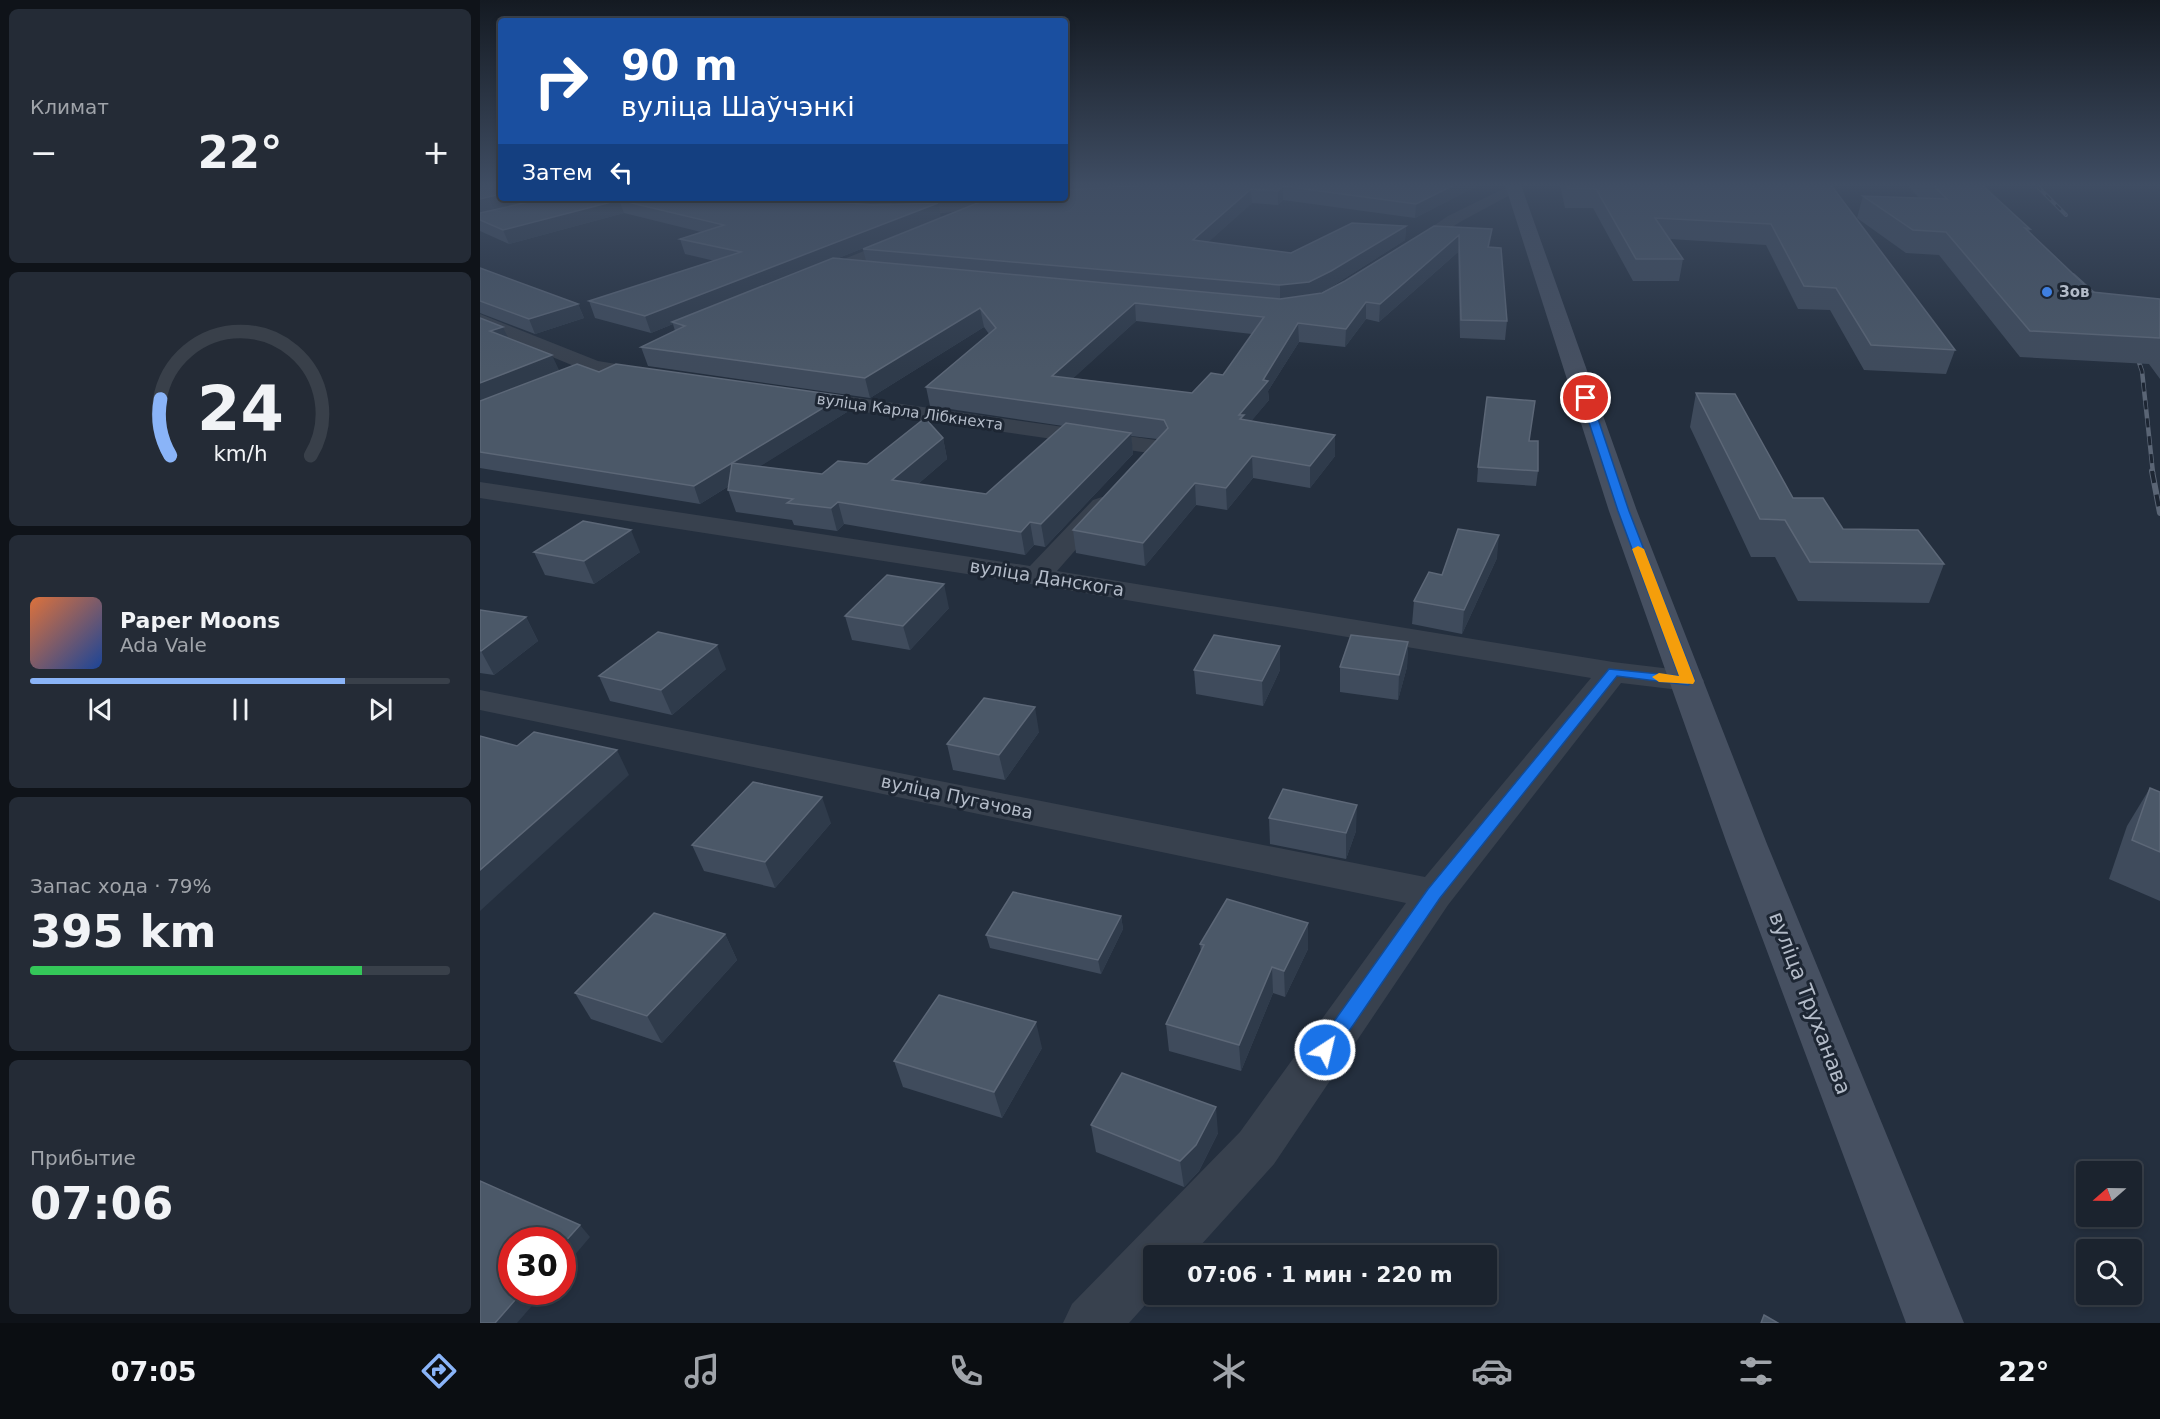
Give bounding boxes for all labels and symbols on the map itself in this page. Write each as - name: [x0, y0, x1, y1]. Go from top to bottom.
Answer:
- place label: Зов: [2059, 283, 2089, 301]
- marker: Зов: [2040, 285, 2054, 299]
- pin: [1560, 372, 1611, 423]
- street label: вуліца Карла Лібкнехта: [816, 390, 1004, 434]
- street label: вуліца Данскога: [968, 555, 1126, 600]
- street label: вуліца Пугачова: [879, 770, 1035, 823]
- street label: вуліца Труханава: [1764, 908, 1856, 1098]
- position arrow: [1293, 1018, 1357, 1082]
- north arrow: [2076, 1161, 2142, 1227]
- speed limit sign: 30: [498, 1227, 576, 1305]

